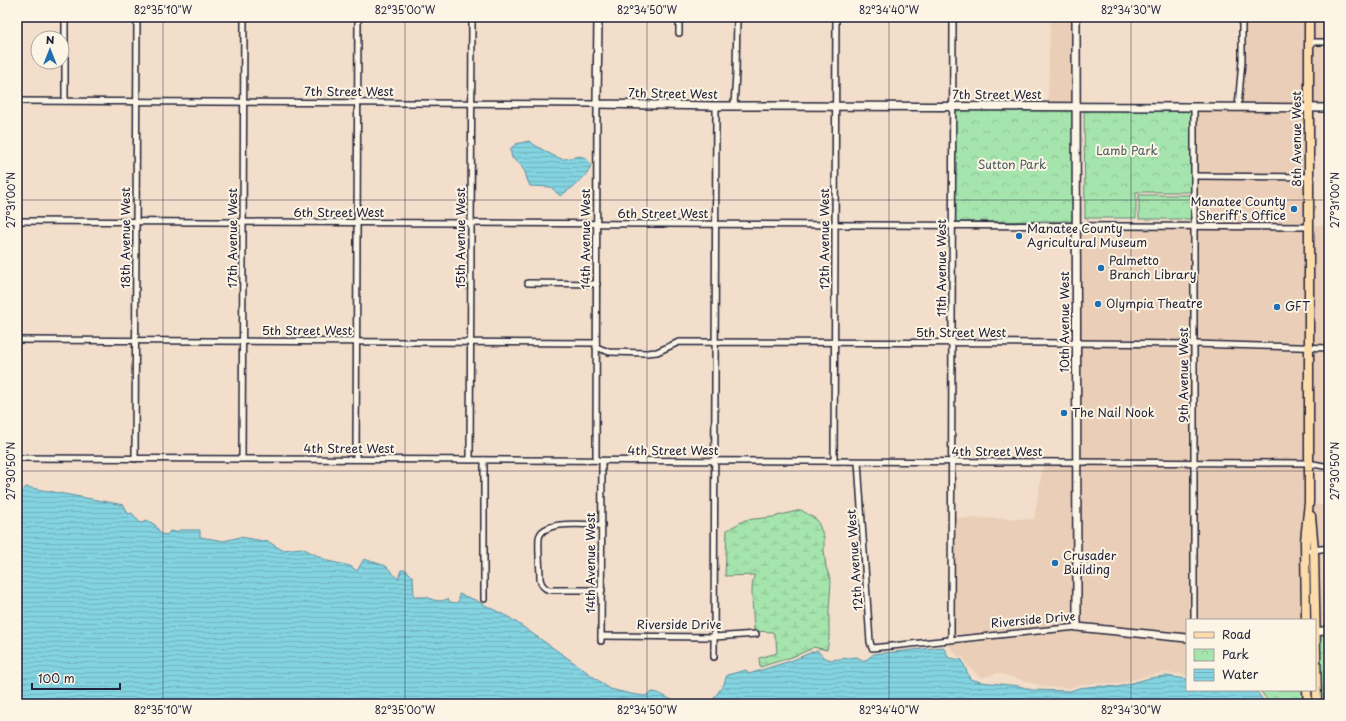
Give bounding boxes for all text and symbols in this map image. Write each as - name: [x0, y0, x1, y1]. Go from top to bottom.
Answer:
- text: 82°35'10"W: [134, 2, 193, 17]
- text: 82°35'00"W: [375, 2, 436, 17]
- text: 82°34'50"W: [617, 2, 678, 17]
- text: 82°34'40"W: [859, 2, 920, 17]
- text: 82°34'30"W: [1101, 2, 1162, 17]
- north arrow: [30, 30, 70, 70]
- text: N: [46, 31, 55, 48]
- street label: 7th Street West: [304, 82, 394, 100]
- street label: 7th Street West: [628, 83, 718, 103]
- street label: 7th Street West: [952, 85, 1042, 103]
- street label: 8th Avenue West: [1287, 91, 1305, 187]
- park label: Lamb Park: [1096, 141, 1158, 159]
- park label: Sutton Park: [978, 155, 1046, 173]
- text: 27°31'00"N: [3, 172, 18, 228]
- text: 27°31'00"N: [1327, 172, 1342, 228]
- street label: 18th Avenue West: [116, 187, 134, 289]
- street label: 15th Avenue West: [451, 187, 469, 289]
- street label: 17th Avenue West: [223, 188, 241, 288]
- street label: 14th Avenue West: [576, 188, 594, 289]
- street label: 12th Avenue West: [815, 188, 833, 290]
- place label: Manatee County Sheriff's Office: [1190, 192, 1286, 224]
- street label: 6th Street West: [294, 203, 385, 221]
- street label: 6th Street West: [618, 204, 709, 222]
- marker: Manatee County Sheriff's Office: [1289, 204, 1299, 214]
- street label: 11th Avenue West: [932, 219, 950, 317]
- place label: Manatee County Agricultural Museum: [1027, 219, 1147, 251]
- marker: Manatee County Agricultural Museum: [1014, 231, 1024, 241]
- place label: Palmetto Branch Library: [1109, 251, 1197, 283]
- marker: Palmetto Branch Library: [1096, 263, 1106, 273]
- street label: 10th Avenue West: [1055, 271, 1073, 373]
- place label: Olympia Theatre: [1106, 294, 1203, 312]
- place label: GFT: [1285, 297, 1311, 315]
- marker: Olympia Theatre: [1093, 299, 1103, 309]
- marker: GFT: [1272, 302, 1282, 312]
- street label: 5th Street West: [262, 321, 353, 339]
- street label: 5th Street West: [916, 323, 1007, 341]
- street label: 9th Avenue West: [1174, 327, 1192, 423]
- place label: The Nail Nook: [1072, 403, 1155, 421]
- marker: The Nail Nook: [1059, 408, 1069, 418]
- street label: 4th Street West: [304, 439, 395, 457]
- street label: 4th Street West: [628, 441, 719, 459]
- text: 27°30'50"N: [3, 442, 18, 500]
- street label: 4th Street West: [952, 442, 1043, 460]
- text: 27°30'50"N: [1327, 442, 1342, 500]
- street label: 12th Avenue West: [841, 509, 867, 611]
- street label: 14th Avenue West: [581, 512, 599, 613]
- place label: Crusader Building: [1063, 546, 1117, 578]
- marker: Crusader Building: [1050, 558, 1060, 568]
- street label: Riverside Drive: [990, 606, 1076, 632]
- street label: Riverside Drive: [637, 615, 722, 633]
- legend: [1186, 619, 1316, 691]
- text: Road: [1222, 625, 1251, 643]
- text: Park: [1222, 645, 1249, 663]
- scale bar: [32, 665, 120, 691]
- text: Water: [1222, 665, 1259, 683]
- text: 100 m: [38, 669, 75, 687]
- text: 82°35'10"W: [134, 702, 193, 717]
- text: 82°35'00"W: [375, 702, 436, 717]
- text: 82°34'50"W: [617, 702, 678, 717]
- text: 82°34'40"W: [859, 702, 920, 717]
- text: 82°34'30"W: [1101, 702, 1162, 717]

